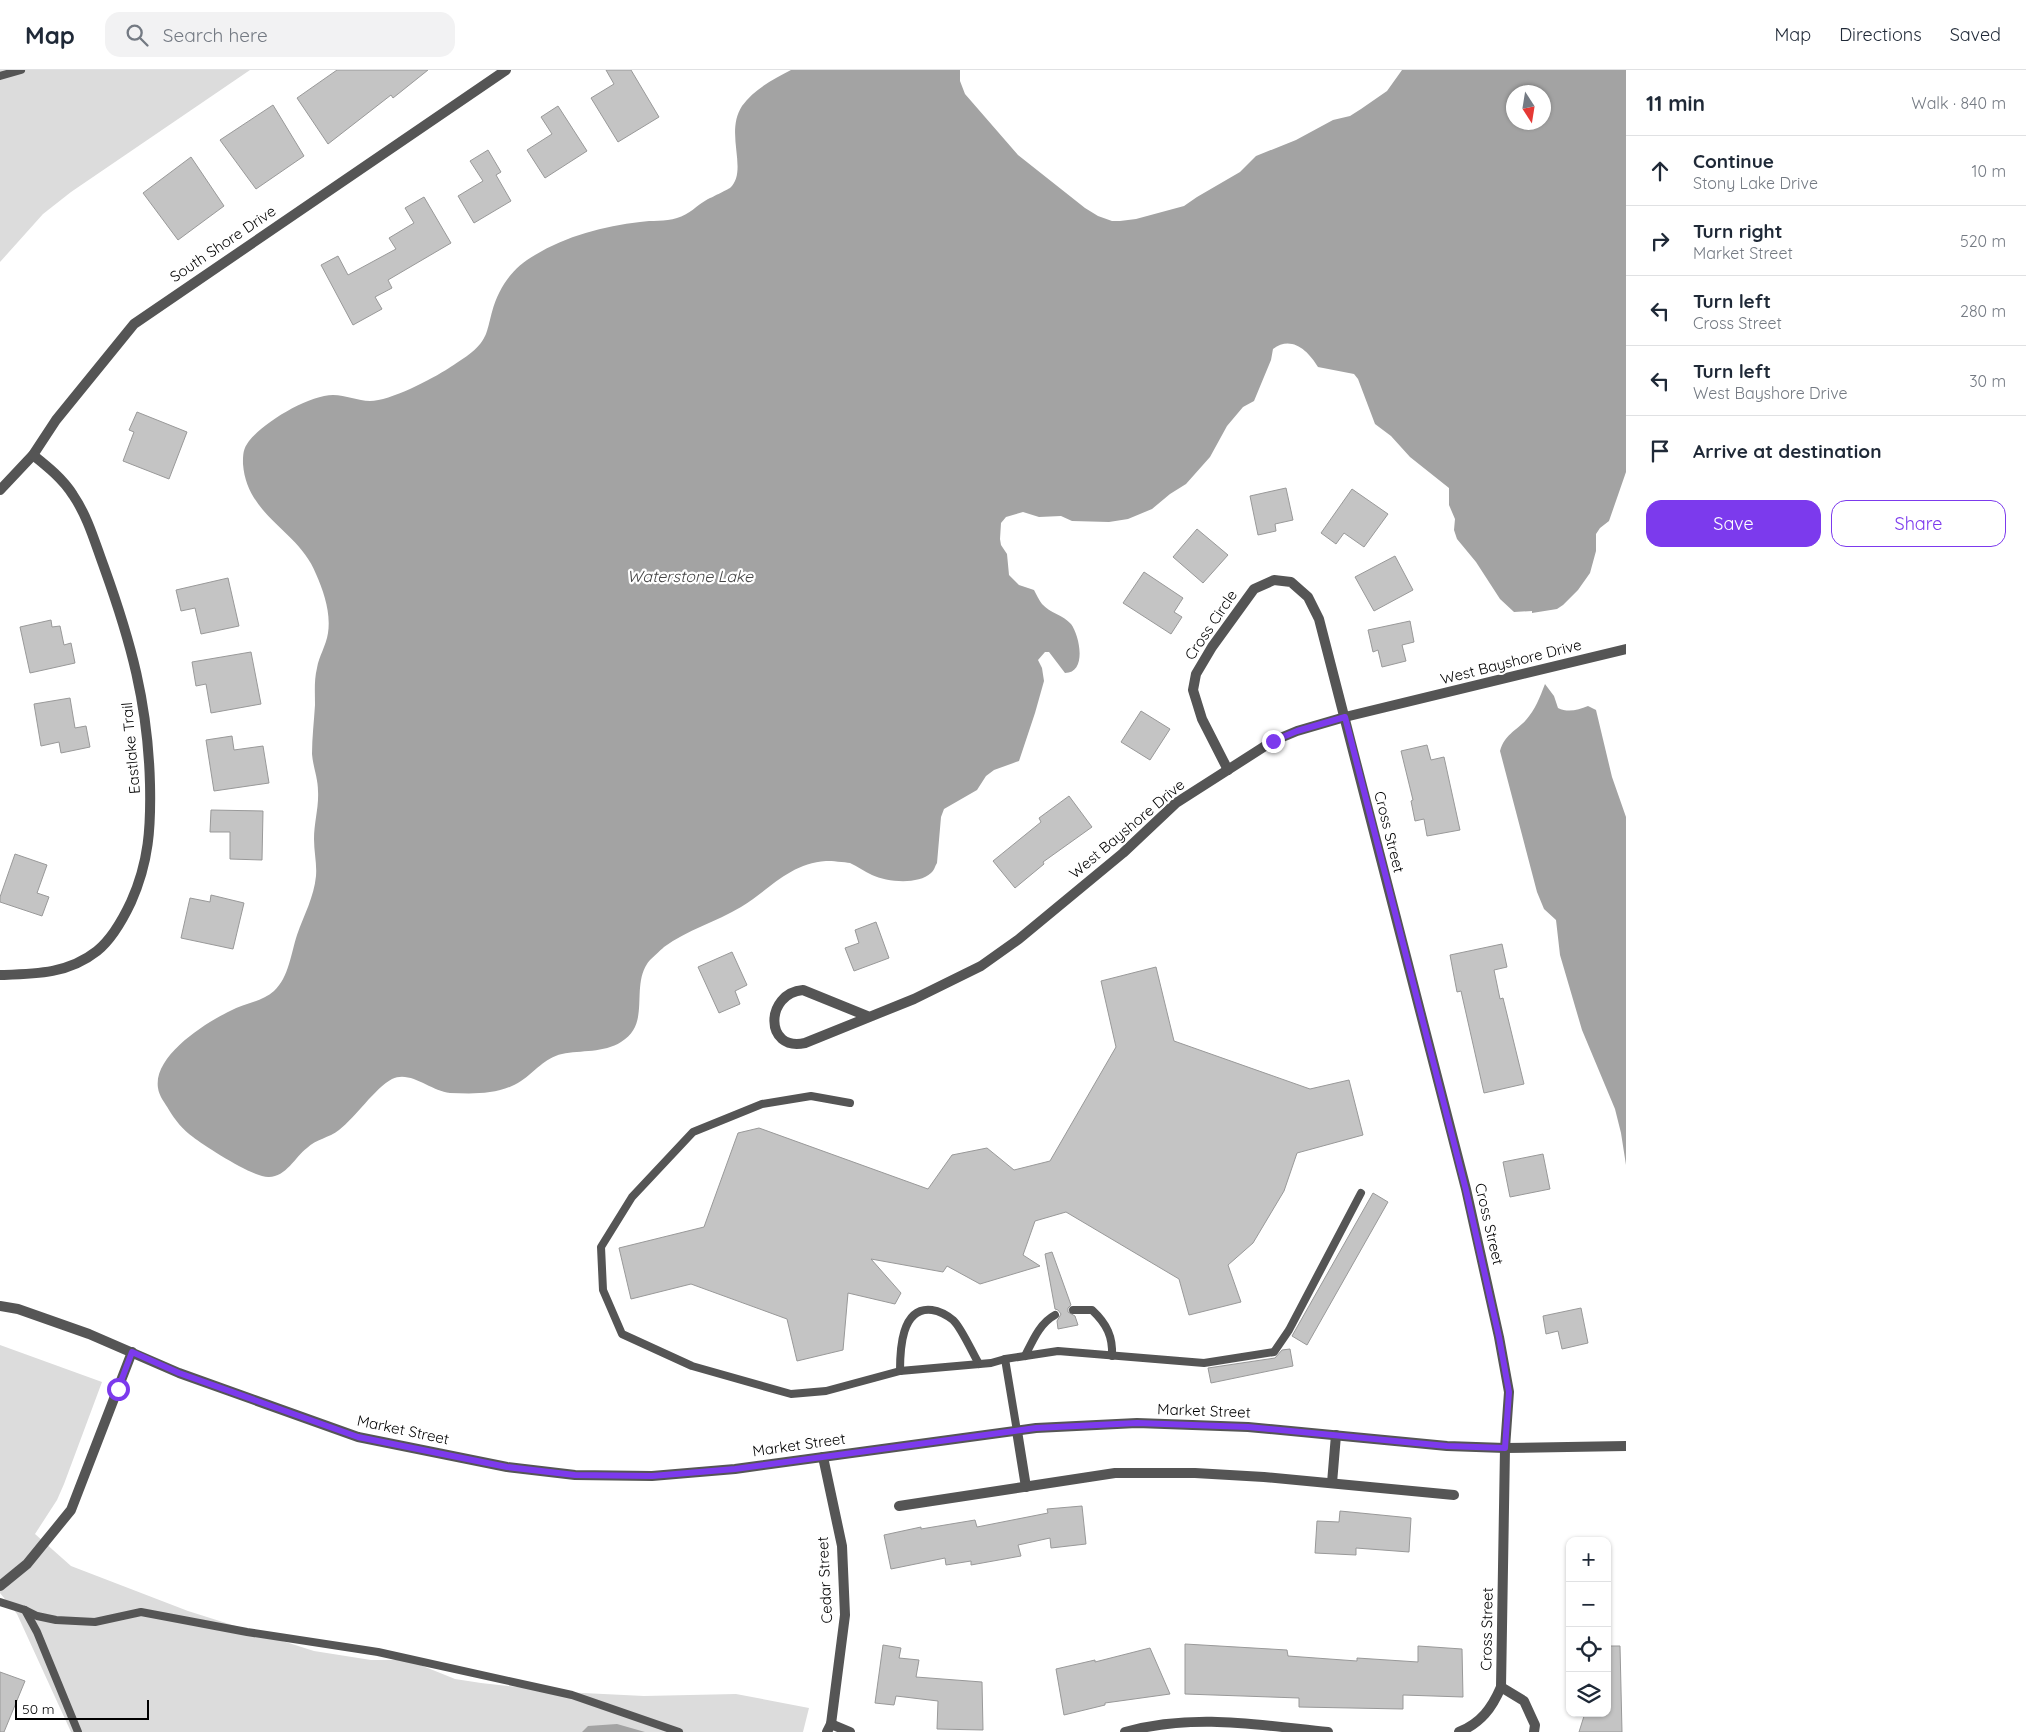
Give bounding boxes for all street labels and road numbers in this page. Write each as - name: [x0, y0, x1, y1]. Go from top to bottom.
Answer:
- street label: South Shore Drive: [166, 201, 279, 286]
- street label: Cross Circle: [1180, 586, 1241, 663]
- street label: West Bayshore Drive: [1438, 635, 1583, 688]
- street label: Eastlake Trail: [117, 701, 144, 795]
- street label: West Bayshore Drive: [1065, 775, 1188, 882]
- street label: Cross Street: [1370, 789, 1409, 875]
- street label: Cross Street: [1471, 1181, 1508, 1267]
- street label: Market Street: [1157, 1399, 1251, 1422]
- street label: Market Street: [355, 1410, 451, 1449]
- street label: Market Street: [751, 1429, 847, 1460]
- street label: Cedar Street: [813, 1536, 836, 1624]
- street label: Cross Street: [1476, 1587, 1497, 1671]

